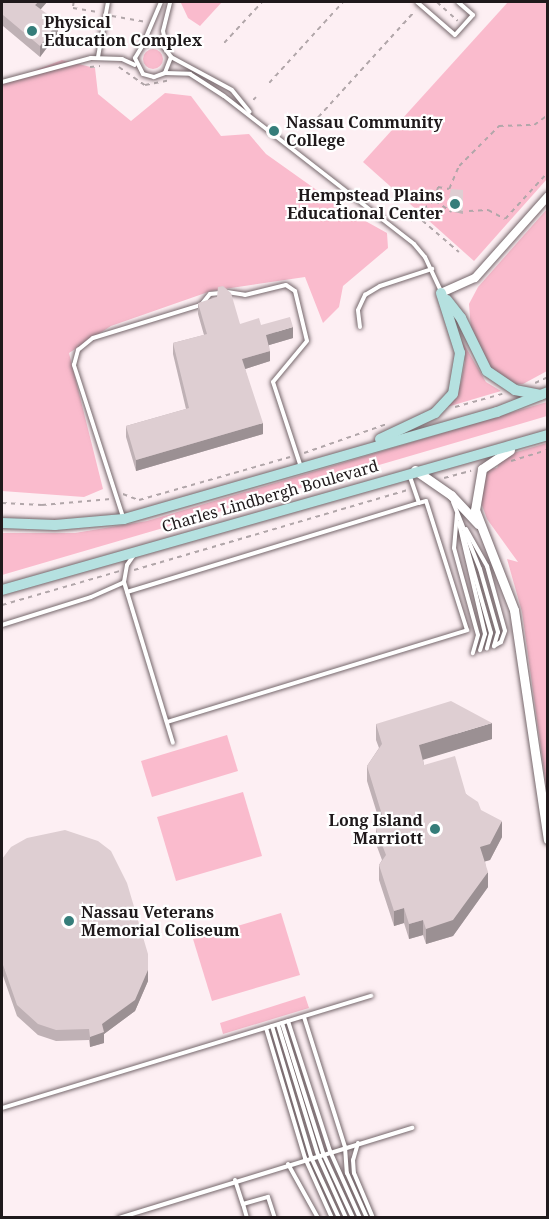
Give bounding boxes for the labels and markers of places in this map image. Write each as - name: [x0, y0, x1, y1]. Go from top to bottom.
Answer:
- place label: Physical Education Complex: [44, 12, 202, 50]
- marker: Physical Education Complex: [25, 24, 39, 38]
- place label: Nassau Community College: [286, 112, 443, 150]
- marker: Nassau Community College: [267, 124, 281, 138]
- place label: Hempstead Plains Educational Center: [287, 185, 443, 223]
- marker: Hempstead Plains Educational Center: [448, 197, 462, 211]
- place label: Long Island Marriott: [329, 810, 423, 848]
- marker: Long Island Marriott: [428, 822, 442, 836]
- place label: Nassau Veterans Memorial Coliseum: [81, 902, 239, 940]
- marker: Nassau Veterans Memorial Coliseum: [62, 914, 76, 928]

